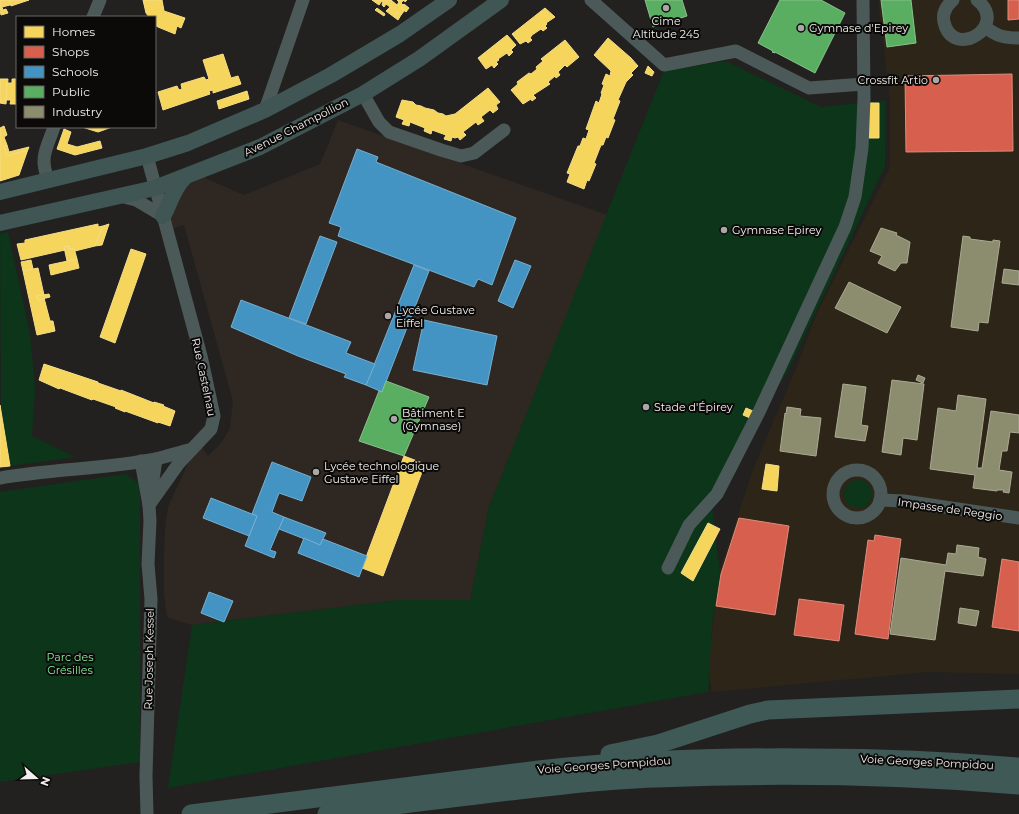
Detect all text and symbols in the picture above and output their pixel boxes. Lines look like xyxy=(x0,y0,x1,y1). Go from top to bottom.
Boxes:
marker: Cime Altitude 245 xyxy=(661,3,671,13)
place label: Cime Altitude 245 xyxy=(633,14,699,41)
legend xyxy=(16,16,156,128)
place label: Gymnase d'Epirey xyxy=(809,21,908,35)
marker: Gymnase d'Epirey xyxy=(796,23,806,33)
text: Homes xyxy=(52,24,95,39)
text: Shops xyxy=(52,44,89,59)
text: Schools xyxy=(52,64,98,79)
place label: Crossfit Artio xyxy=(857,73,928,87)
marker: Crossfit Artio xyxy=(931,75,941,85)
text: Public xyxy=(52,84,90,99)
street label: Avenue Champollion xyxy=(241,95,351,159)
text: Industry xyxy=(52,104,102,119)
place label: Gymnase Epirey xyxy=(732,223,822,237)
marker: Gymnase Epirey xyxy=(719,225,729,235)
place label: Lycée Gustave Eiffel xyxy=(396,303,475,330)
marker: Lycée Gustave Eiffel xyxy=(383,311,393,321)
street label: Rue Castelnau xyxy=(189,337,219,417)
place label: Stade d'Épirey xyxy=(654,400,733,414)
marker: Stade d'Épirey xyxy=(641,402,651,412)
place label: Bâtiment E (Gymnase) xyxy=(402,406,465,433)
marker: Bâtiment E (Gymnase) xyxy=(389,414,399,424)
place label: Lycée technologique Gustave Eiffel xyxy=(324,459,440,486)
marker: Lycée technologique Gustave Eiffel xyxy=(311,467,321,477)
street label: Impasse de Reggio xyxy=(897,495,1003,523)
street label: Rue Joseph Kessel xyxy=(141,608,157,710)
park label: Parc des Grésilles xyxy=(46,650,94,677)
street label: Voie Georges Pompidou xyxy=(860,752,994,772)
street label: Voie Georges Pompidou xyxy=(537,753,671,777)
north arrow xyxy=(16,758,56,798)
text: N xyxy=(37,775,53,788)

